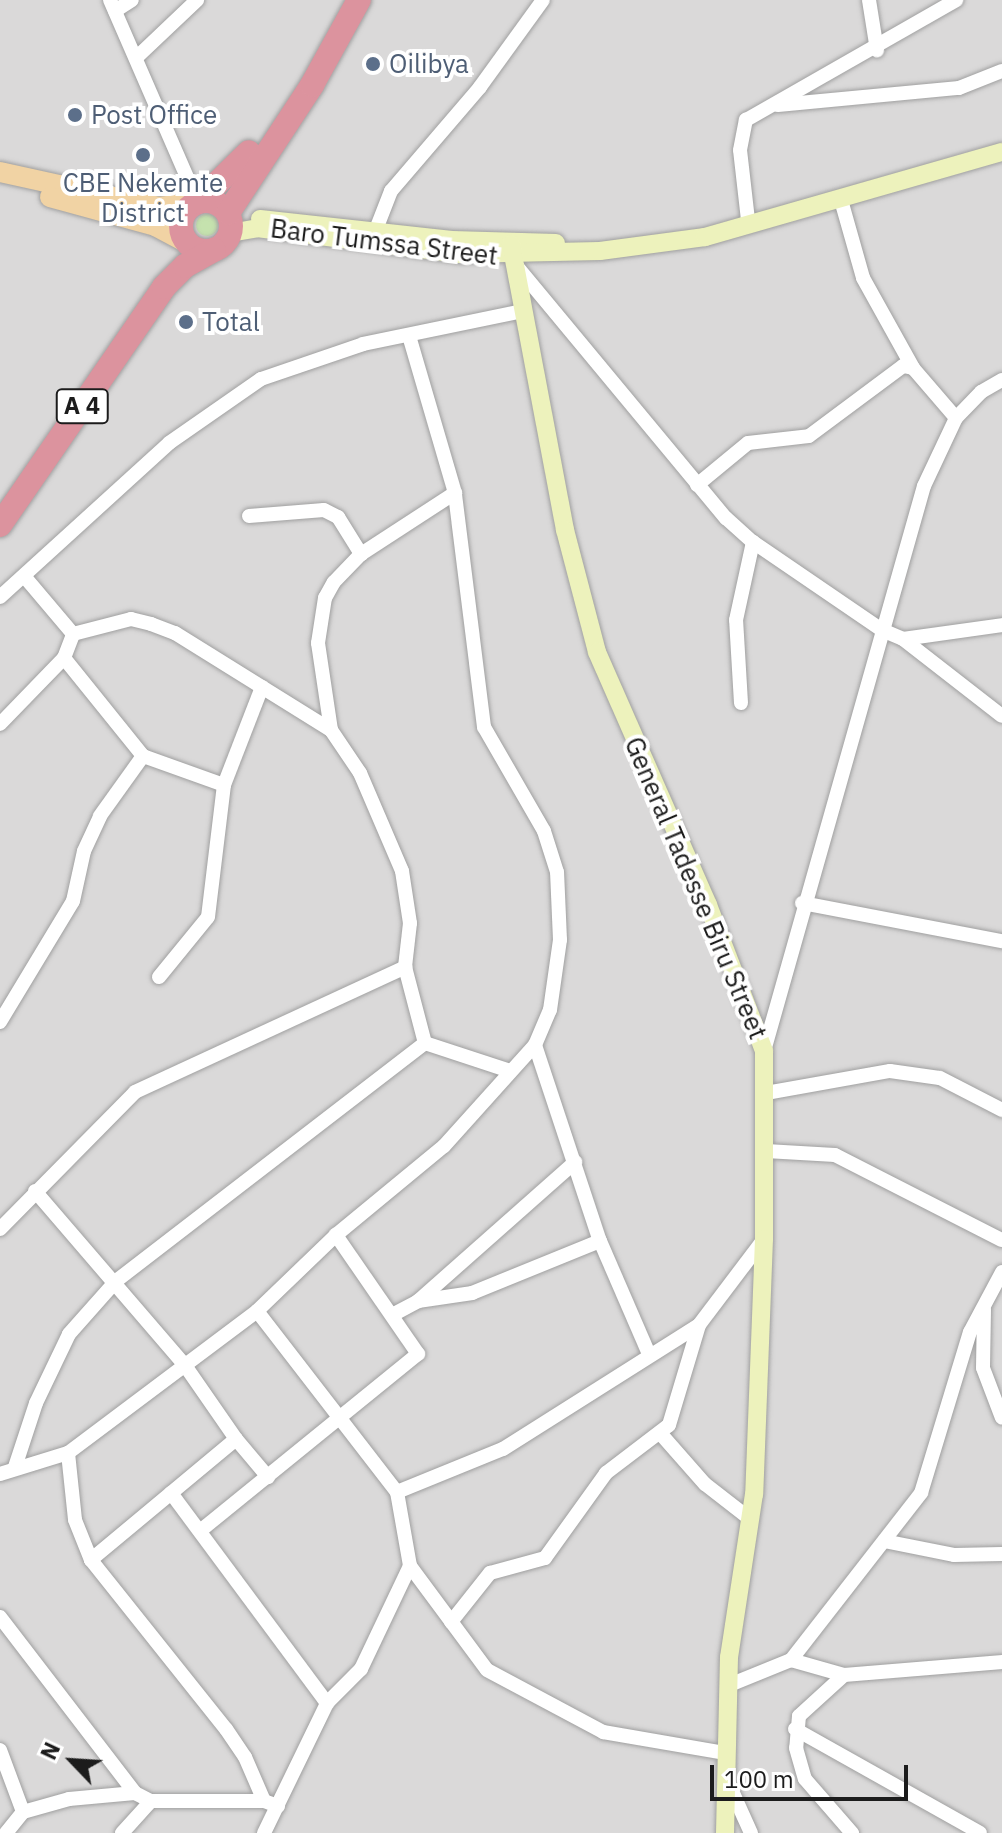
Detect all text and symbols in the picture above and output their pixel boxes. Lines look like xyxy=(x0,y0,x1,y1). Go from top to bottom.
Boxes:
place label: Oilibya xyxy=(389,48,469,80)
marker: Oilibya xyxy=(364,55,382,73)
place label: Post Office xyxy=(91,99,217,131)
marker: Post Office xyxy=(66,106,84,124)
marker: CBE Nekemte District xyxy=(134,146,152,164)
place label: CBE Nekemte District xyxy=(63,167,223,228)
street label: Baro Tumssa Street xyxy=(269,213,499,271)
place label: Total xyxy=(202,306,260,338)
marker: Total xyxy=(177,313,195,331)
road number: A 4 xyxy=(54,386,110,426)
street label: General Tadesse Biru Street xyxy=(618,732,774,1044)
north arrow xyxy=(32,1721,112,1801)
text: N xyxy=(33,1737,66,1764)
scale bar xyxy=(714,1749,912,1799)
text: 100 m xyxy=(724,1763,794,1795)

